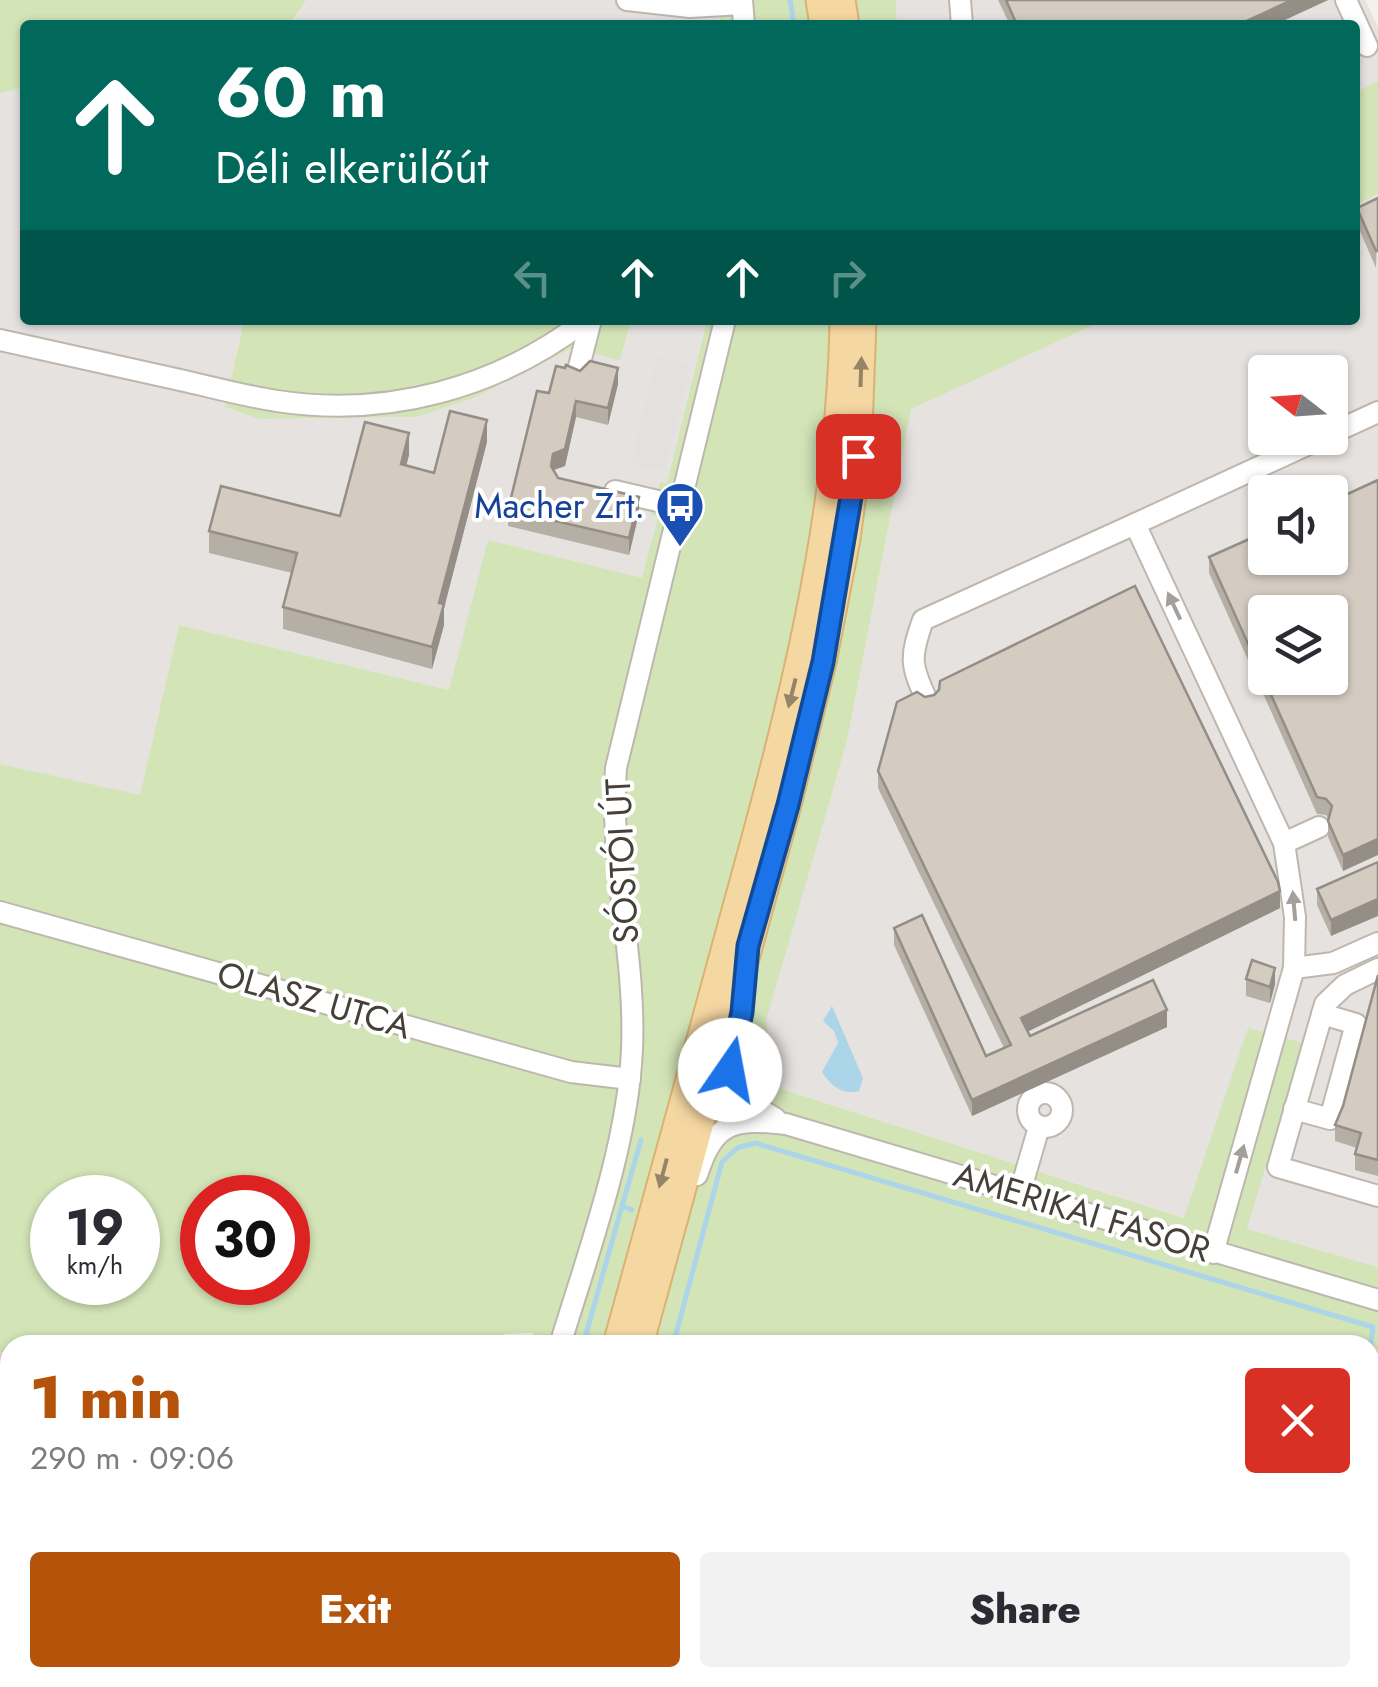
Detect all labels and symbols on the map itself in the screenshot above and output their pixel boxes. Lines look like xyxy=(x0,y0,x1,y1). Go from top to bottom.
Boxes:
one-way arrow xyxy=(854,355,870,387)
north arrow xyxy=(1248,355,1348,455)
pin xyxy=(816,414,901,499)
bus stop icon: Macher Zrt. xyxy=(654,480,706,548)
place label: Macher Zrt. xyxy=(474,481,645,531)
one-way arrow xyxy=(1165,592,1182,621)
one-way arrow xyxy=(784,678,799,709)
street label: SÓSTÓI ÚT xyxy=(593,777,651,945)
one-way arrow xyxy=(1285,890,1301,922)
street label: OLASZ UTCA xyxy=(211,949,417,1051)
position arrow xyxy=(678,1018,782,1122)
one-way arrow xyxy=(1233,1143,1249,1174)
street label: AMERIKAI FASOR xyxy=(948,1149,1217,1275)
one-way arrow xyxy=(655,1157,671,1188)
speed limit sign: 30 xyxy=(180,1175,310,1305)

